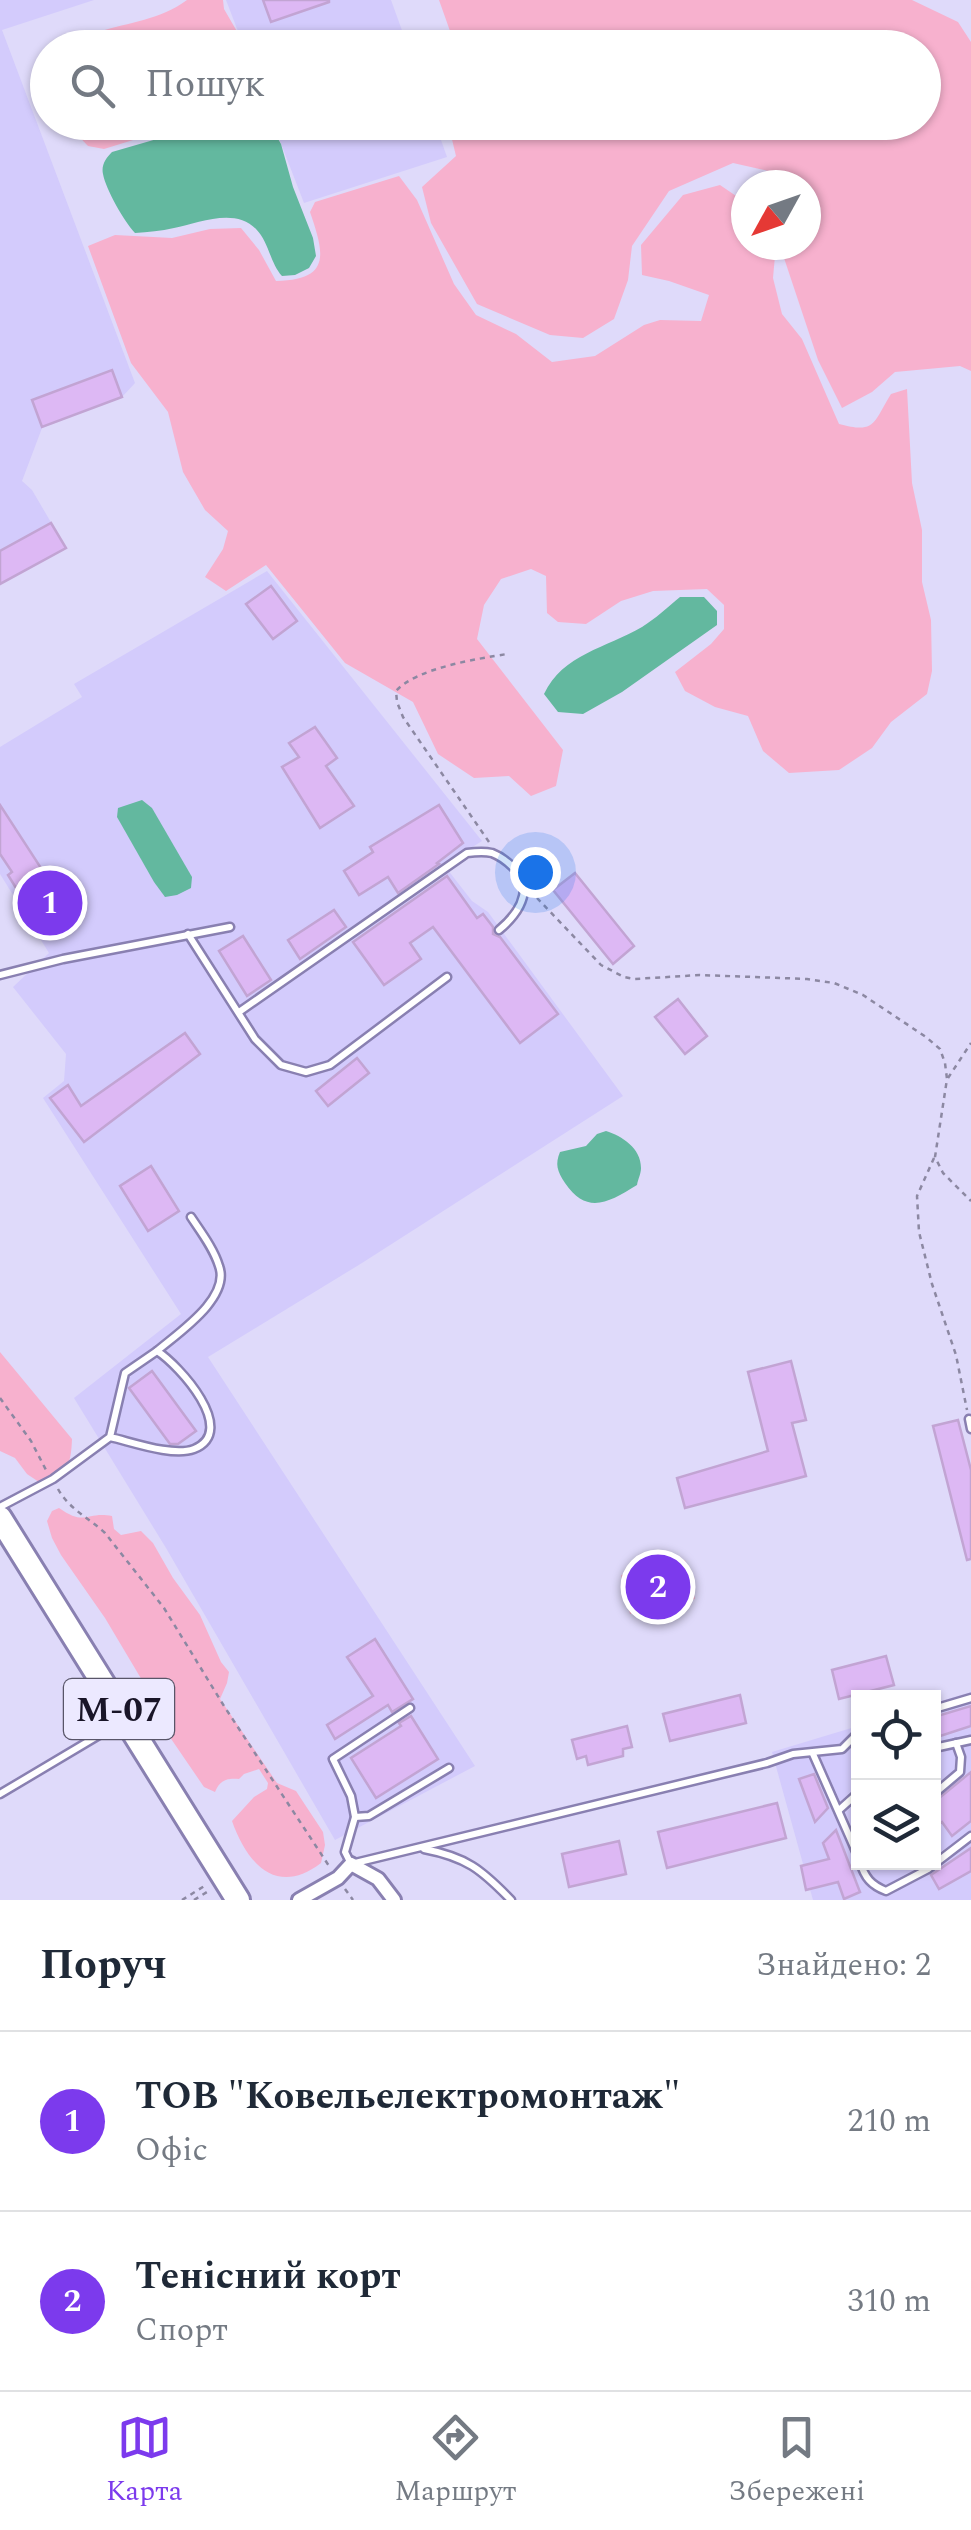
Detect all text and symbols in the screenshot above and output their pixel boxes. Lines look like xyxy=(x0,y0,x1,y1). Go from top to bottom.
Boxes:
search box xyxy=(30,30,941,140)
text: Пошук xyxy=(145,56,265,114)
icon: search xyxy=(65,58,120,113)
north arrow xyxy=(731,170,821,260)
your location xyxy=(510,847,561,898)
pin: 1 xyxy=(18,866,82,940)
pin: 2 xyxy=(626,1550,690,1624)
road number: М-07 xyxy=(64,1679,174,1739)
map controls xyxy=(851,1690,941,1870)
button: locate xyxy=(851,1690,941,1780)
button: layers xyxy=(851,1780,941,1870)
text: Поруч xyxy=(40,1934,167,1997)
text: Знайдено: 2 xyxy=(756,1941,931,1990)
text: ТОВ "Ковельелектромонтаж" xyxy=(135,2068,680,2126)
text: 1 xyxy=(64,2097,81,2146)
text: 210 m xyxy=(847,2097,931,2146)
text: Офіс xyxy=(135,2126,208,2175)
text: Тенісний корт xyxy=(135,2248,401,2306)
text: 2 xyxy=(64,2277,81,2326)
text: 310 m xyxy=(847,2277,931,2326)
text: Спорт xyxy=(135,2306,228,2355)
tab: Карта xyxy=(106,2410,183,2513)
tab: Маршрут xyxy=(394,2410,516,2513)
tab: Збережені xyxy=(728,2410,865,2513)

